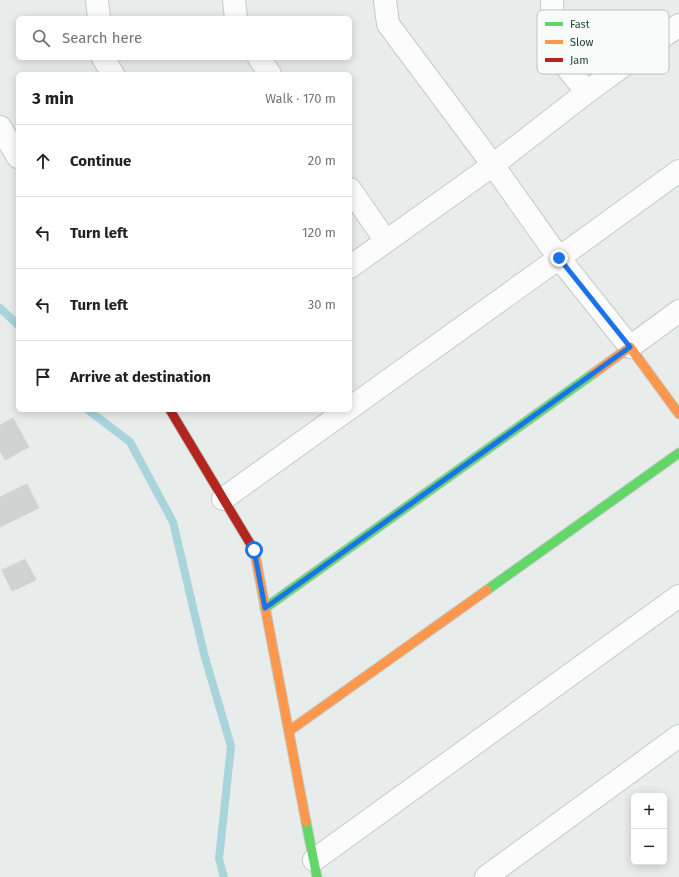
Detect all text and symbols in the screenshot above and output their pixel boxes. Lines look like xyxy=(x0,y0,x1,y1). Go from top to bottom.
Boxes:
legend xyxy=(537,10,669,74)
search box xyxy=(16,16,352,60)
text: Fast xyxy=(570,18,590,31)
icon: search xyxy=(30,27,52,49)
text: Search here xyxy=(62,29,142,47)
text: Slow xyxy=(570,36,594,49)
text: Jam xyxy=(570,54,589,67)
text: 3 min xyxy=(32,88,74,109)
text: Walk · 170 m xyxy=(265,91,336,106)
icon: ahead xyxy=(32,150,54,172)
text: Continue xyxy=(70,152,131,170)
text: 20 m xyxy=(308,153,336,168)
icon: left xyxy=(32,222,54,244)
text: Turn left xyxy=(70,224,128,242)
text: 120 m xyxy=(302,225,336,240)
route end xyxy=(550,249,568,267)
icon: left xyxy=(32,294,54,316)
text: Turn left xyxy=(70,296,128,314)
text: 30 m xyxy=(308,297,336,312)
icon: arrive xyxy=(32,366,54,388)
text: Arrive at destination xyxy=(70,368,211,386)
route start xyxy=(245,541,263,559)
map controls xyxy=(631,793,667,865)
button: + xyxy=(631,793,667,829)
button: − xyxy=(631,829,667,865)

